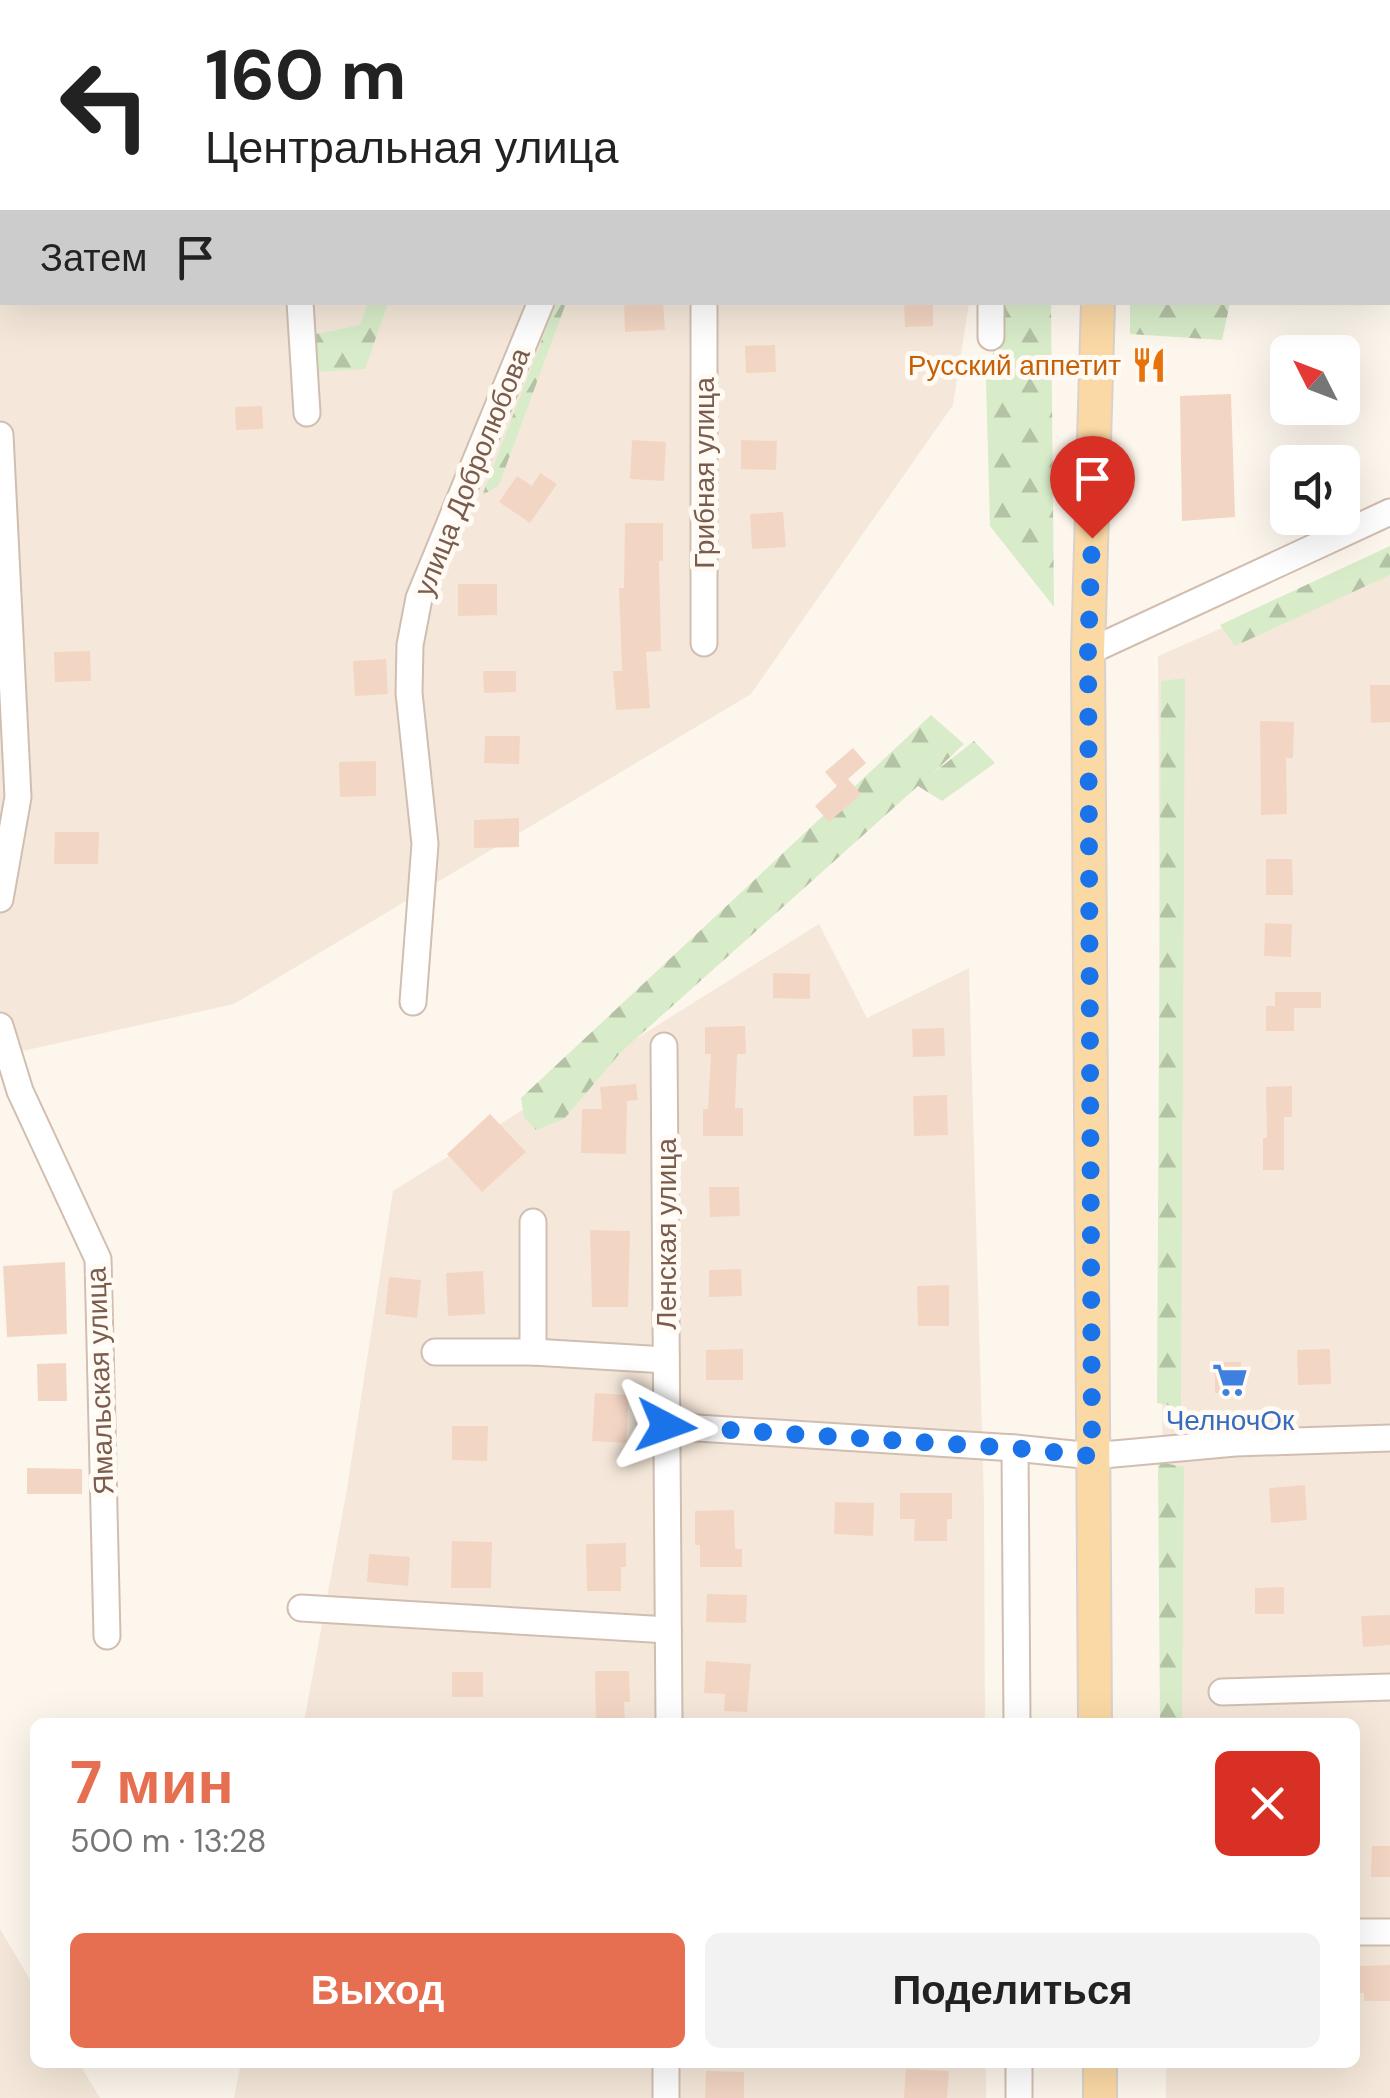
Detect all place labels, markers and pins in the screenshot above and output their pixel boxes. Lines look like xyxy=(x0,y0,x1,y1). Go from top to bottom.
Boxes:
restaurant icon: Русский аппетит xyxy=(1130,346,1168,384)
place label: Русский аппетит xyxy=(908,347,1121,384)
pin xyxy=(1050,436,1135,539)
supermarket icon: ЧелночОк xyxy=(1211,1361,1249,1399)
place label: ЧелночОк xyxy=(1166,1402,1295,1439)

